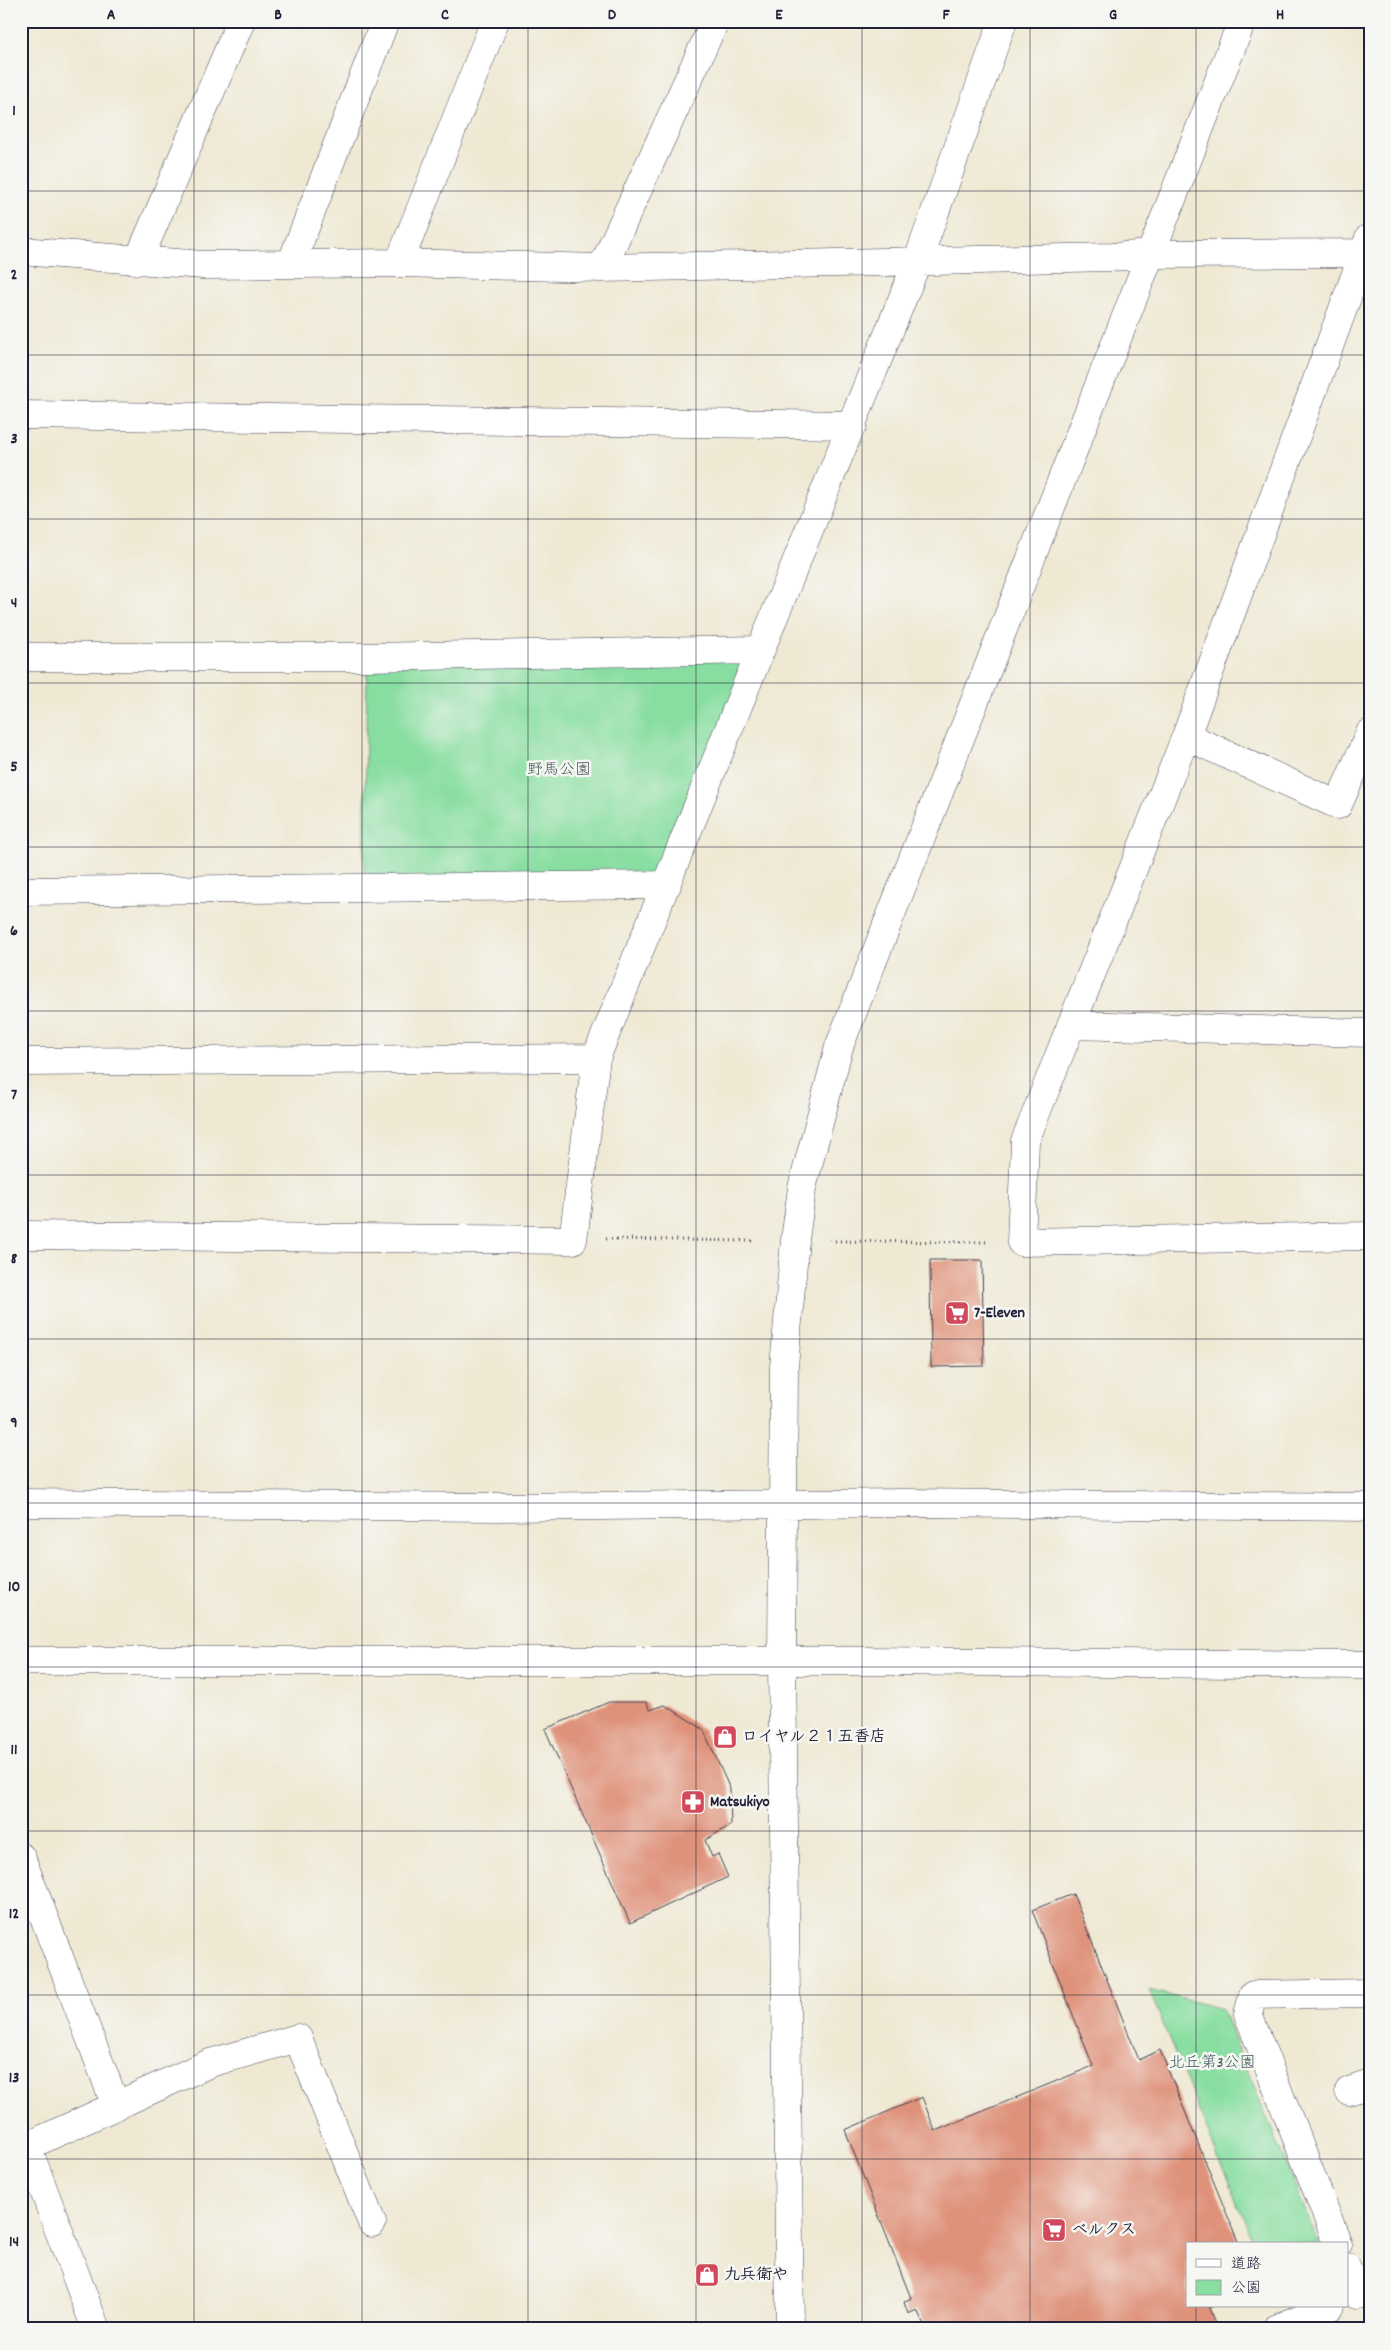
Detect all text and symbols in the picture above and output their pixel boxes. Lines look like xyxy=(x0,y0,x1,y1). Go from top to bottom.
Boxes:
text: A xyxy=(107,4,116,27)
text: B xyxy=(274,4,282,27)
text: C xyxy=(441,4,449,27)
text: D xyxy=(608,4,617,27)
text: E xyxy=(775,4,783,27)
text: F xyxy=(942,4,950,27)
text: G xyxy=(1109,4,1117,27)
text: H xyxy=(1276,4,1284,27)
text: 1 xyxy=(12,100,16,123)
text: 2 xyxy=(11,264,18,287)
text: 3 xyxy=(10,428,18,451)
text: 4 xyxy=(11,592,17,615)
text: 5 xyxy=(10,756,18,779)
park label: 野馬公園 xyxy=(527,759,591,782)
text: 6 xyxy=(10,920,18,943)
text: 7 xyxy=(11,1084,17,1107)
text: 8 xyxy=(11,1248,18,1271)
supermarket icon: 7-Eleven xyxy=(944,1300,970,1326)
place label: 7-Eleven xyxy=(974,1302,1025,1325)
text: 9 xyxy=(10,1412,18,1435)
text: 10 xyxy=(8,1576,20,1599)
shop icon: ロイヤル２１五香店 xyxy=(712,1724,738,1750)
place label: ロイヤル２１五香店 xyxy=(742,1726,886,1749)
text: 11 xyxy=(10,1739,18,1762)
pharmacy icon: Matsukiyo xyxy=(680,1789,706,1815)
place label: Matsukiyo xyxy=(710,1791,770,1814)
text: 12 xyxy=(9,1903,19,1926)
park label: 北丘第3公園 xyxy=(1168,2052,1256,2075)
text: 13 xyxy=(9,2067,19,2090)
supermarket icon: ベルクス xyxy=(1041,2217,1067,2243)
place label: ベルクス xyxy=(1072,2219,1136,2242)
text: 14 xyxy=(9,2231,19,2254)
legend xyxy=(1186,2242,1348,2308)
text: 道路 xyxy=(1231,2254,1261,2276)
shop icon: 九兵衛や xyxy=(694,2262,720,2288)
place label: 九兵衛や xyxy=(724,2264,788,2287)
text: 公園 xyxy=(1231,2278,1261,2300)

